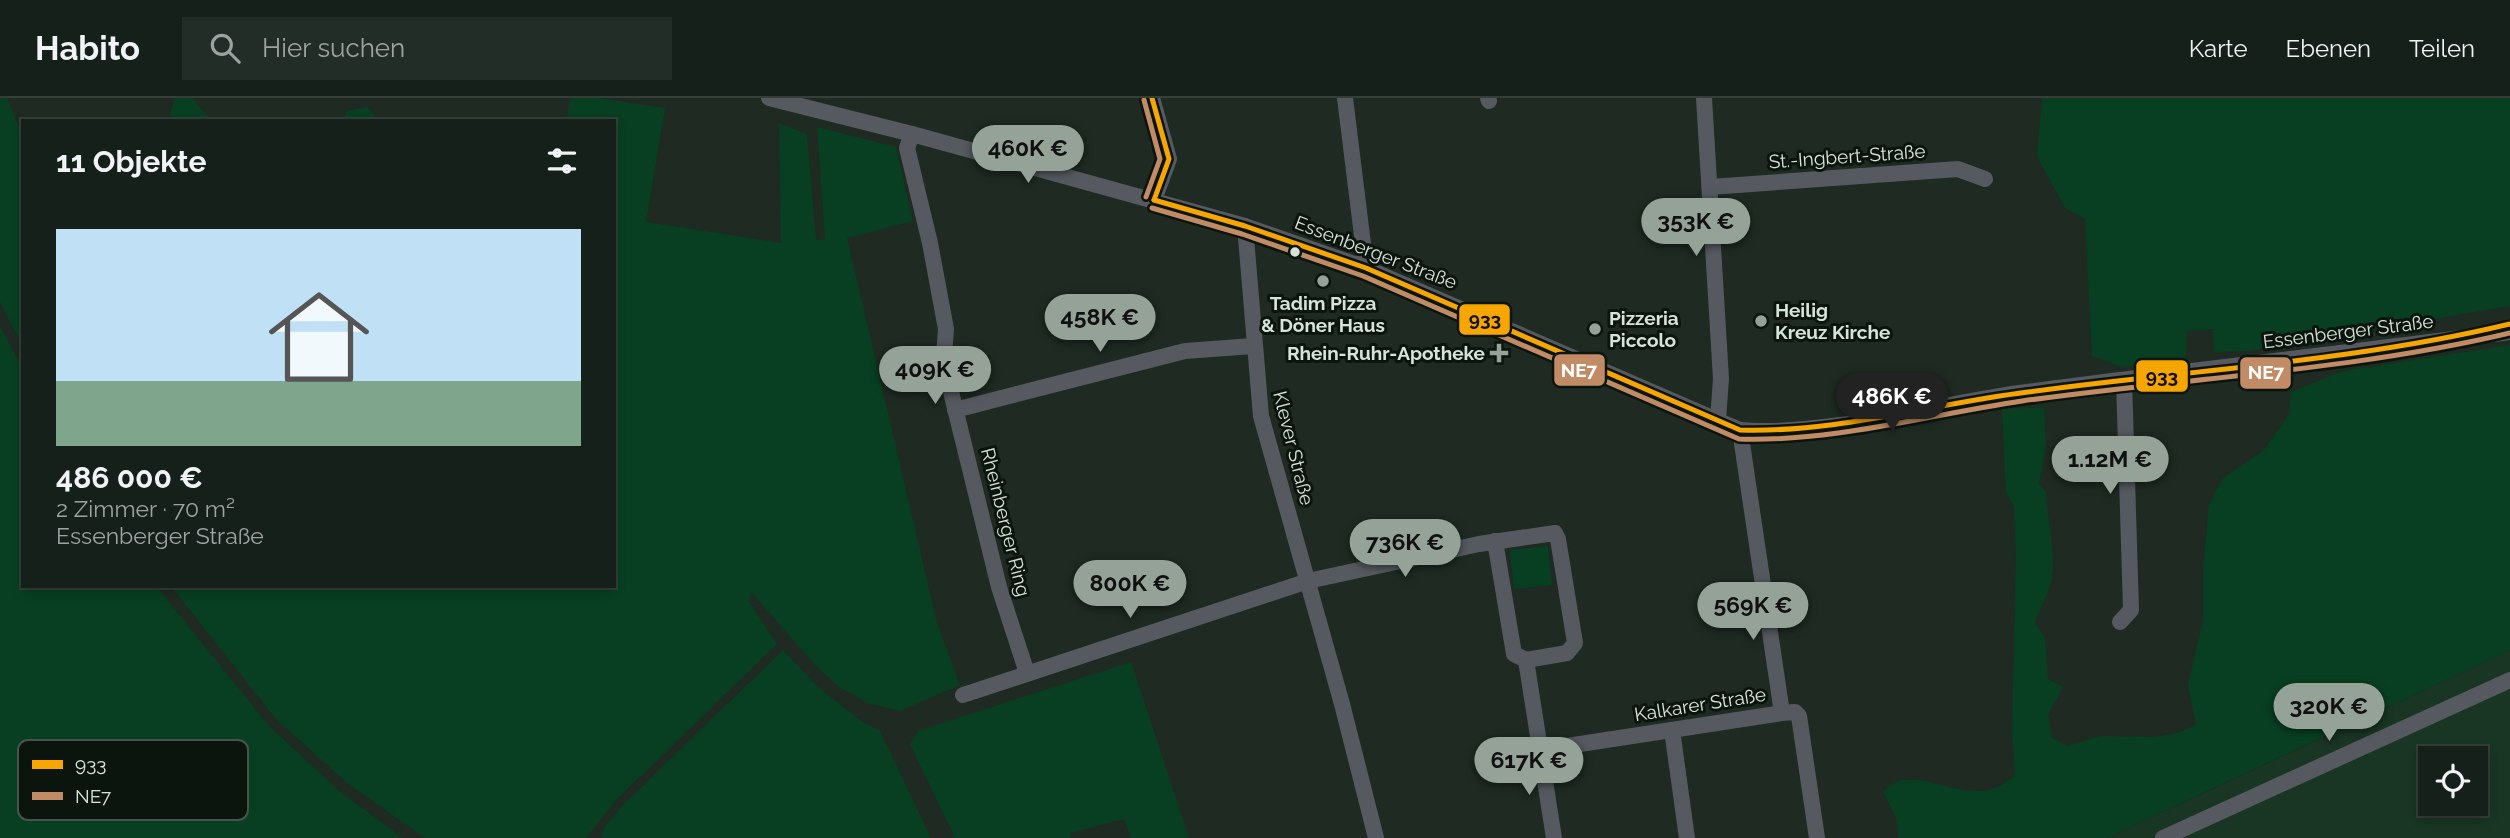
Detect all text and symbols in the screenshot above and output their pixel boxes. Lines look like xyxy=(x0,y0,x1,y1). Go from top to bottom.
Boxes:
search box xyxy=(182,17,672,80)
text: Habito xyxy=(35,29,140,68)
icon: search xyxy=(206,29,244,67)
text: Hier suchen xyxy=(262,33,405,63)
text: Karte xyxy=(2189,34,2248,63)
text: Ebenen xyxy=(2286,34,2371,63)
text: Teilen xyxy=(2409,34,2475,63)
pin: 460K € xyxy=(971,126,1085,185)
text: 460K € xyxy=(988,134,1068,161)
street label: St.-Ingbert-Straße xyxy=(1768,140,1926,172)
icon: filters xyxy=(543,142,581,180)
text: 11 Objekte xyxy=(56,144,206,179)
pin: 353K € xyxy=(1639,198,1753,258)
text: 353K € xyxy=(1657,207,1735,234)
street label: Essenberger Straße xyxy=(1292,211,1460,293)
unlabelled marker xyxy=(1288,245,1302,259)
marker: Tadim Pizza & Döner Haus xyxy=(1315,273,1331,289)
icon: home xyxy=(256,274,382,400)
place label: Tadim Pizza & Döner Haus xyxy=(1261,292,1385,336)
pin: 458K € xyxy=(1043,294,1157,354)
place label: Heilig Kreuz Kirche xyxy=(1775,299,1890,343)
text: 458K € xyxy=(1061,303,1139,330)
line badge: 933 xyxy=(1458,303,1511,336)
place label: Pizzeria Piccolo xyxy=(1609,307,1679,351)
text: 933 xyxy=(1469,308,1501,330)
street label: Essenberger Straße xyxy=(2261,310,2435,352)
marker: Heilig Kreuz Kirche xyxy=(1753,313,1769,329)
marker: Pizzeria Piccolo xyxy=(1587,321,1603,337)
place label: Rhein-Ruhr-Apotheke xyxy=(1287,342,1485,364)
marker: Rhein-Ruhr-Apotheke xyxy=(1491,345,1507,361)
pin: 409K € xyxy=(878,346,992,406)
line badge: NE7 xyxy=(1553,353,1606,387)
text: 409K € xyxy=(895,355,975,382)
line badge: NE7 xyxy=(2239,356,2292,390)
text: NE7 xyxy=(1561,359,1598,381)
line badge: 933 xyxy=(2135,359,2189,393)
text: NE7 xyxy=(2248,361,2285,383)
text: 933 xyxy=(2146,365,2178,387)
pin: 486K € xyxy=(1835,374,1949,433)
text: 486K € xyxy=(1852,382,1932,409)
street label: Klever Straße xyxy=(1269,389,1319,507)
pin: 1.12M € xyxy=(2045,436,2175,496)
street label: Rheinberger Ring xyxy=(977,445,1035,599)
text: 1.12M € xyxy=(2068,445,2152,472)
text: 486 000 € xyxy=(56,460,203,495)
text: 2 Zimmer · 70 m² xyxy=(56,495,235,522)
pin: 736K € xyxy=(1348,519,1462,579)
text: Essenberger Straße xyxy=(56,522,264,549)
text: 736K € xyxy=(1366,528,1444,555)
pin: 800K € xyxy=(1073,560,1187,620)
text: 800K € xyxy=(1089,569,1171,596)
pin: 569K € xyxy=(1696,582,1810,642)
text: 569K € xyxy=(1713,591,1793,618)
street label: Kalkarer Straße xyxy=(1633,683,1767,725)
pin: 320K € xyxy=(2272,684,2386,743)
text: 320K € xyxy=(2290,692,2368,719)
pin: 617K € xyxy=(1472,738,1586,797)
legend xyxy=(18,740,248,820)
text: 617K € xyxy=(1490,746,1568,773)
map controls xyxy=(2418,746,2488,816)
button: locate xyxy=(2418,746,2488,816)
text: 933 xyxy=(75,753,106,775)
text: NE7 xyxy=(75,785,111,807)

